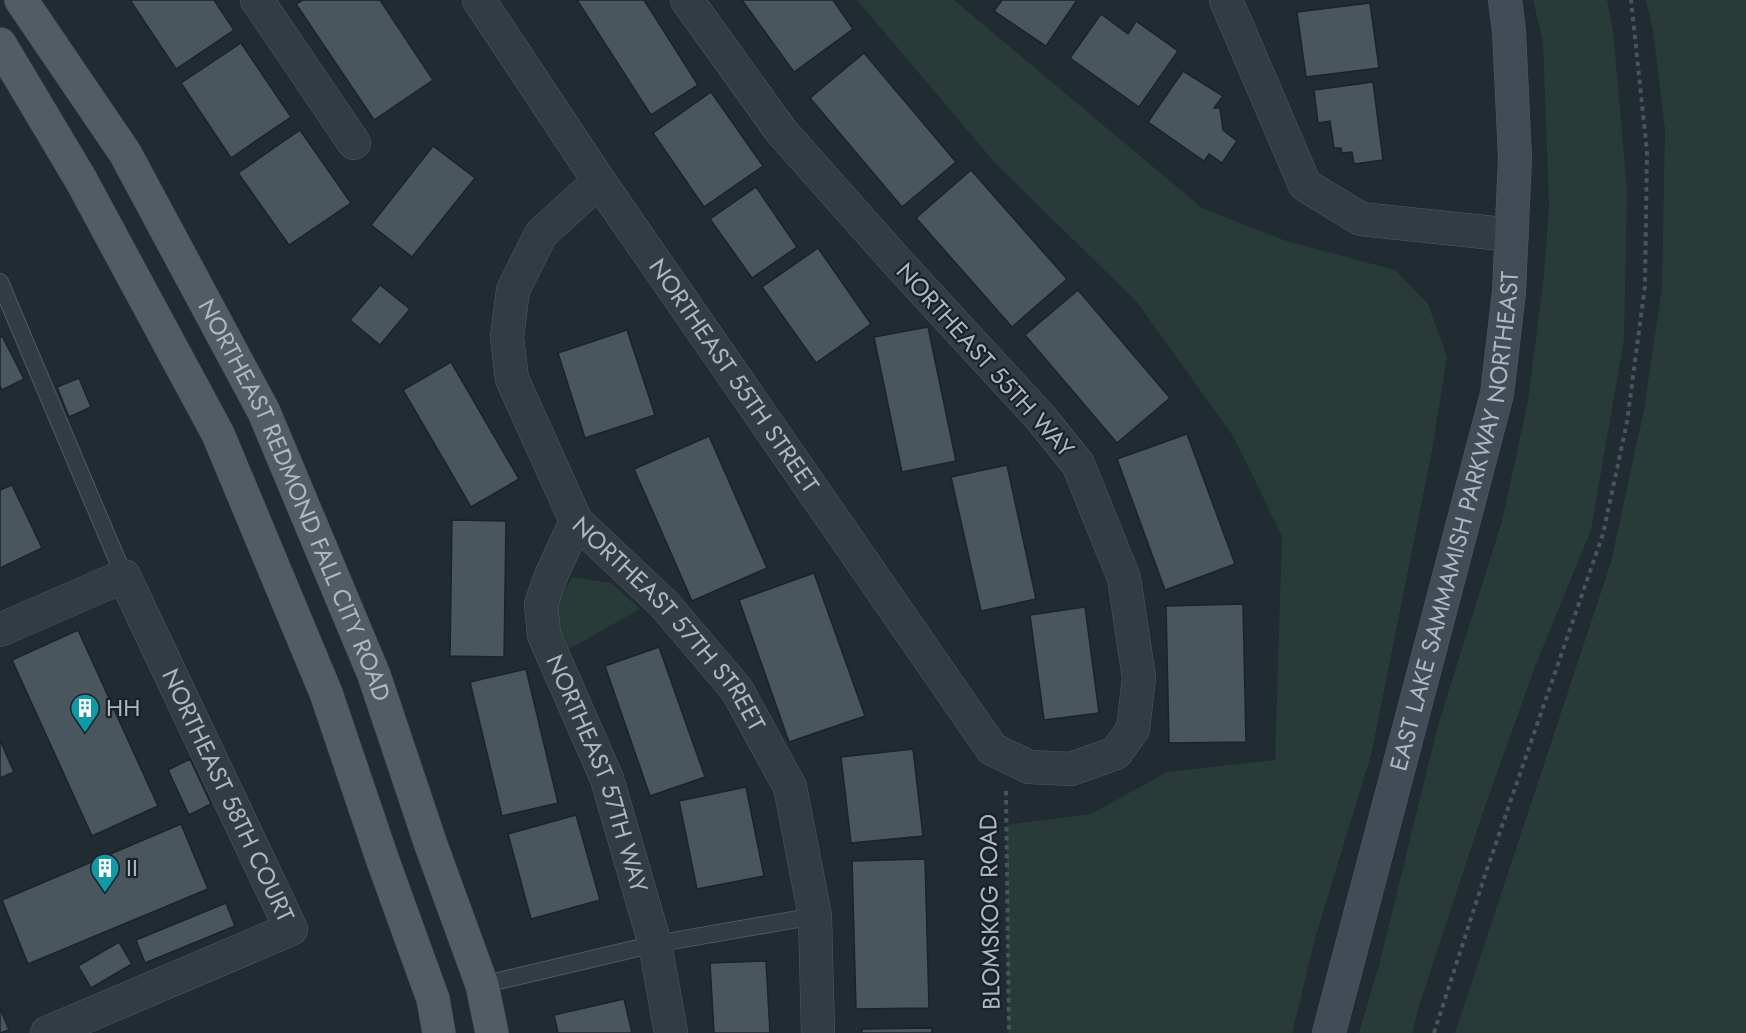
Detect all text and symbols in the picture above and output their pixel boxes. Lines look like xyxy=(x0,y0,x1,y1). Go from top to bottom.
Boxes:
street label: NORTHEAST 55TH STREET xyxy=(641,251,828,500)
street label: NORTHEAST 55TH WAY xyxy=(888,255,1083,465)
street label: EAST LAKE SAMMAMISH PARKWAY NORTHEAST xyxy=(1381,270,1527,775)
street label: NORTHEAST REDMOND FALL CITY ROAD xyxy=(190,293,400,706)
street label: NORTHEAST 57TH STREET xyxy=(565,508,774,737)
street label: NORTHEAST 57TH WAY xyxy=(538,649,657,897)
street label: NORTHEAST 58TH COURT xyxy=(153,663,303,928)
place label: HH xyxy=(106,690,140,725)
building icon: HH xyxy=(69,692,101,734)
street label: BLOMSKOG ROAD xyxy=(970,814,1009,1010)
place label: II xyxy=(126,850,138,885)
building icon: II xyxy=(89,852,121,894)

